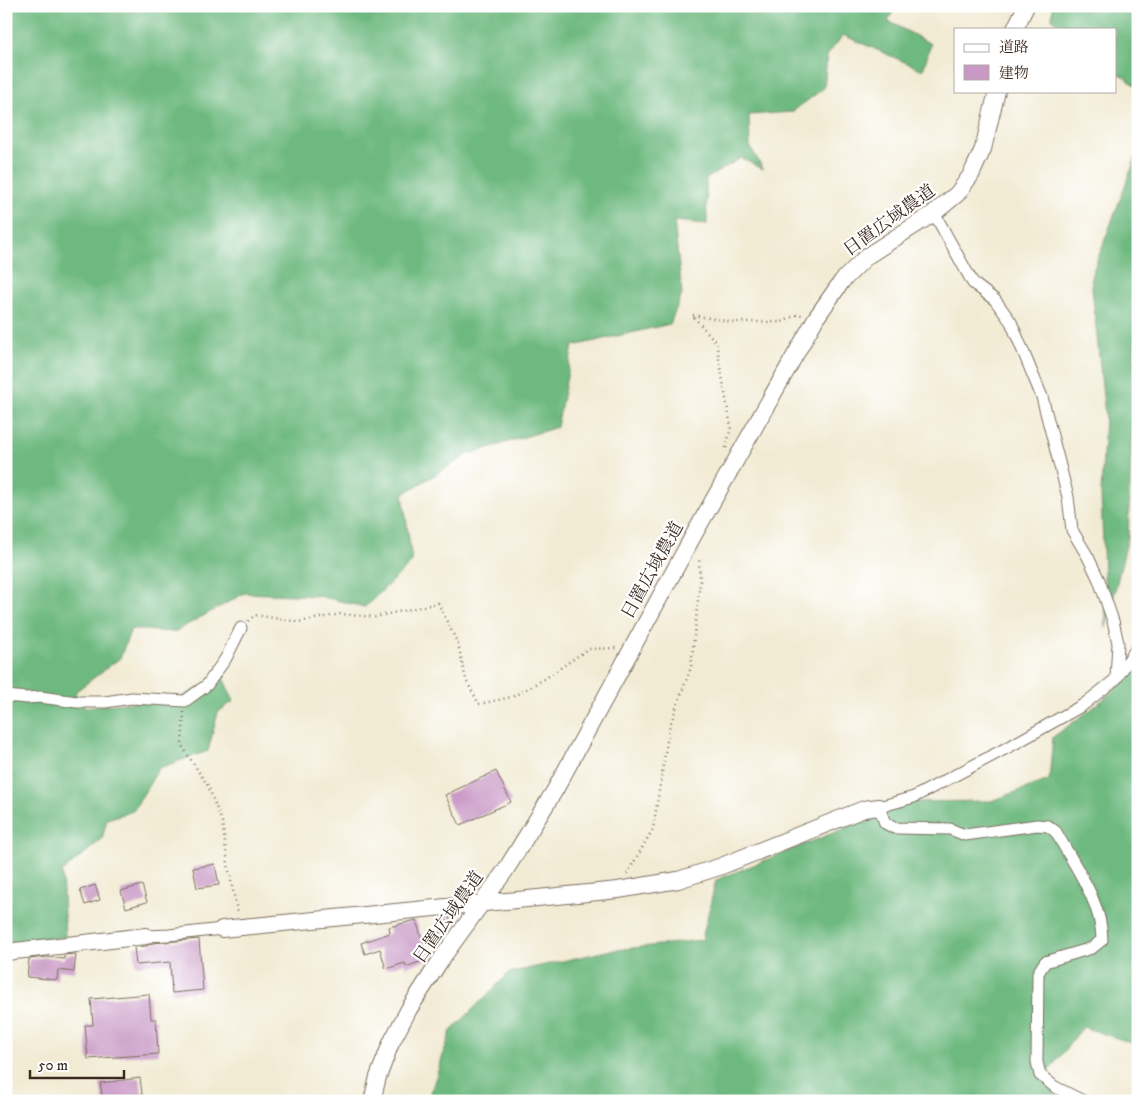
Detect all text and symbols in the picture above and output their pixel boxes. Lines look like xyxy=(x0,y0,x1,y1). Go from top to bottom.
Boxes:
legend xyxy=(954,28,1116,92)
text: 道路 xyxy=(999,38,1029,57)
text: 建物 xyxy=(999,64,1029,83)
street label: 日置広域農道 xyxy=(839,180,940,261)
street label: 日置広域農道 xyxy=(617,518,689,623)
street label: 日置広域農道 xyxy=(409,867,489,968)
scale bar xyxy=(30,1047,124,1079)
text: 50 m xyxy=(38,1056,68,1075)

